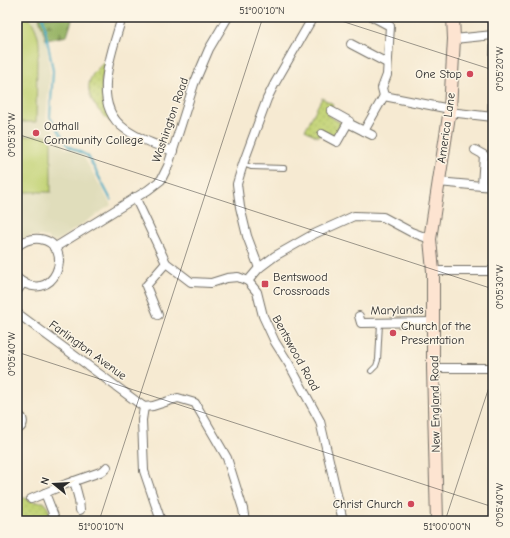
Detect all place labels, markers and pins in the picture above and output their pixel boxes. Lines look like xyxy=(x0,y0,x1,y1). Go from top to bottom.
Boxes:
place label: One Stop xyxy=(415,67,462,81)
marker: One Stop xyxy=(465,69,475,79)
place label: Oathall Community College xyxy=(44,119,143,147)
marker: Oathall Community College xyxy=(31,128,41,138)
place label: Bentswood Crossroads xyxy=(273,270,330,298)
marker: Bentswood Crossroads xyxy=(260,279,270,289)
place label: Church of the Presentation xyxy=(401,319,471,347)
marker: Church of the Presentation xyxy=(388,328,398,338)
place label: Christ Church xyxy=(333,497,403,511)
marker: Christ Church xyxy=(406,499,416,509)

